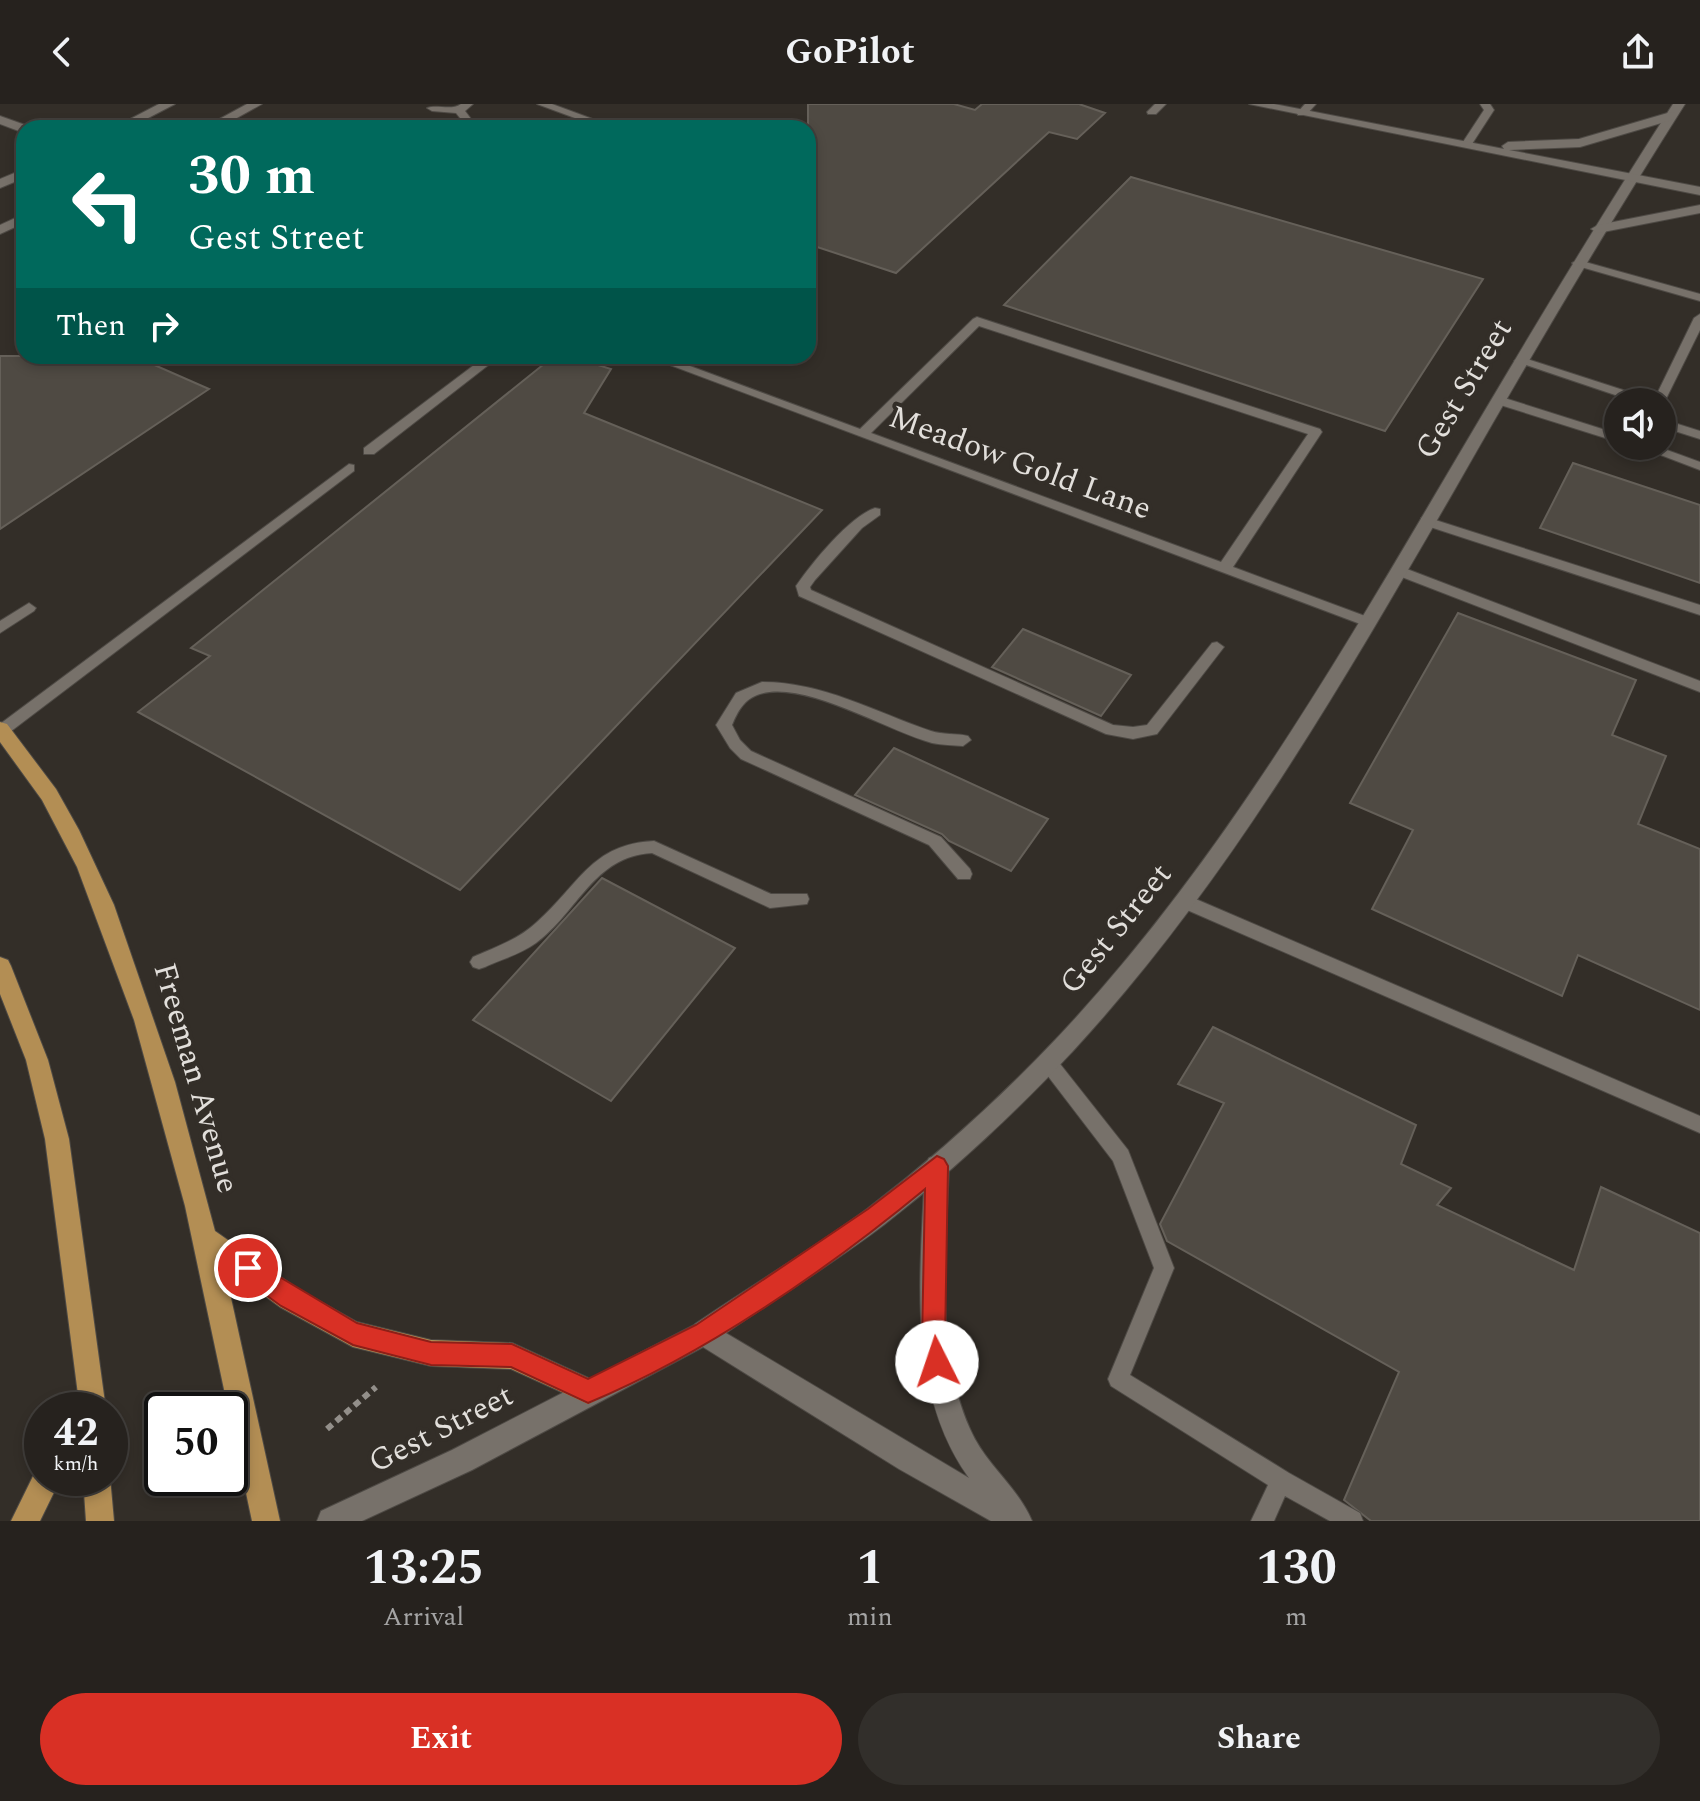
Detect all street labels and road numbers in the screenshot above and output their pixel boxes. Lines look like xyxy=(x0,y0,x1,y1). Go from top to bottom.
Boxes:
street label: Gest Street xyxy=(1403,309,1525,469)
street label: Meadow Gold Lane xyxy=(882,393,1158,533)
street label: Gest Street xyxy=(1048,853,1184,1005)
street label: Freeman Avenue xyxy=(140,957,252,1199)
street label: Gest Street xyxy=(360,1372,522,1486)

